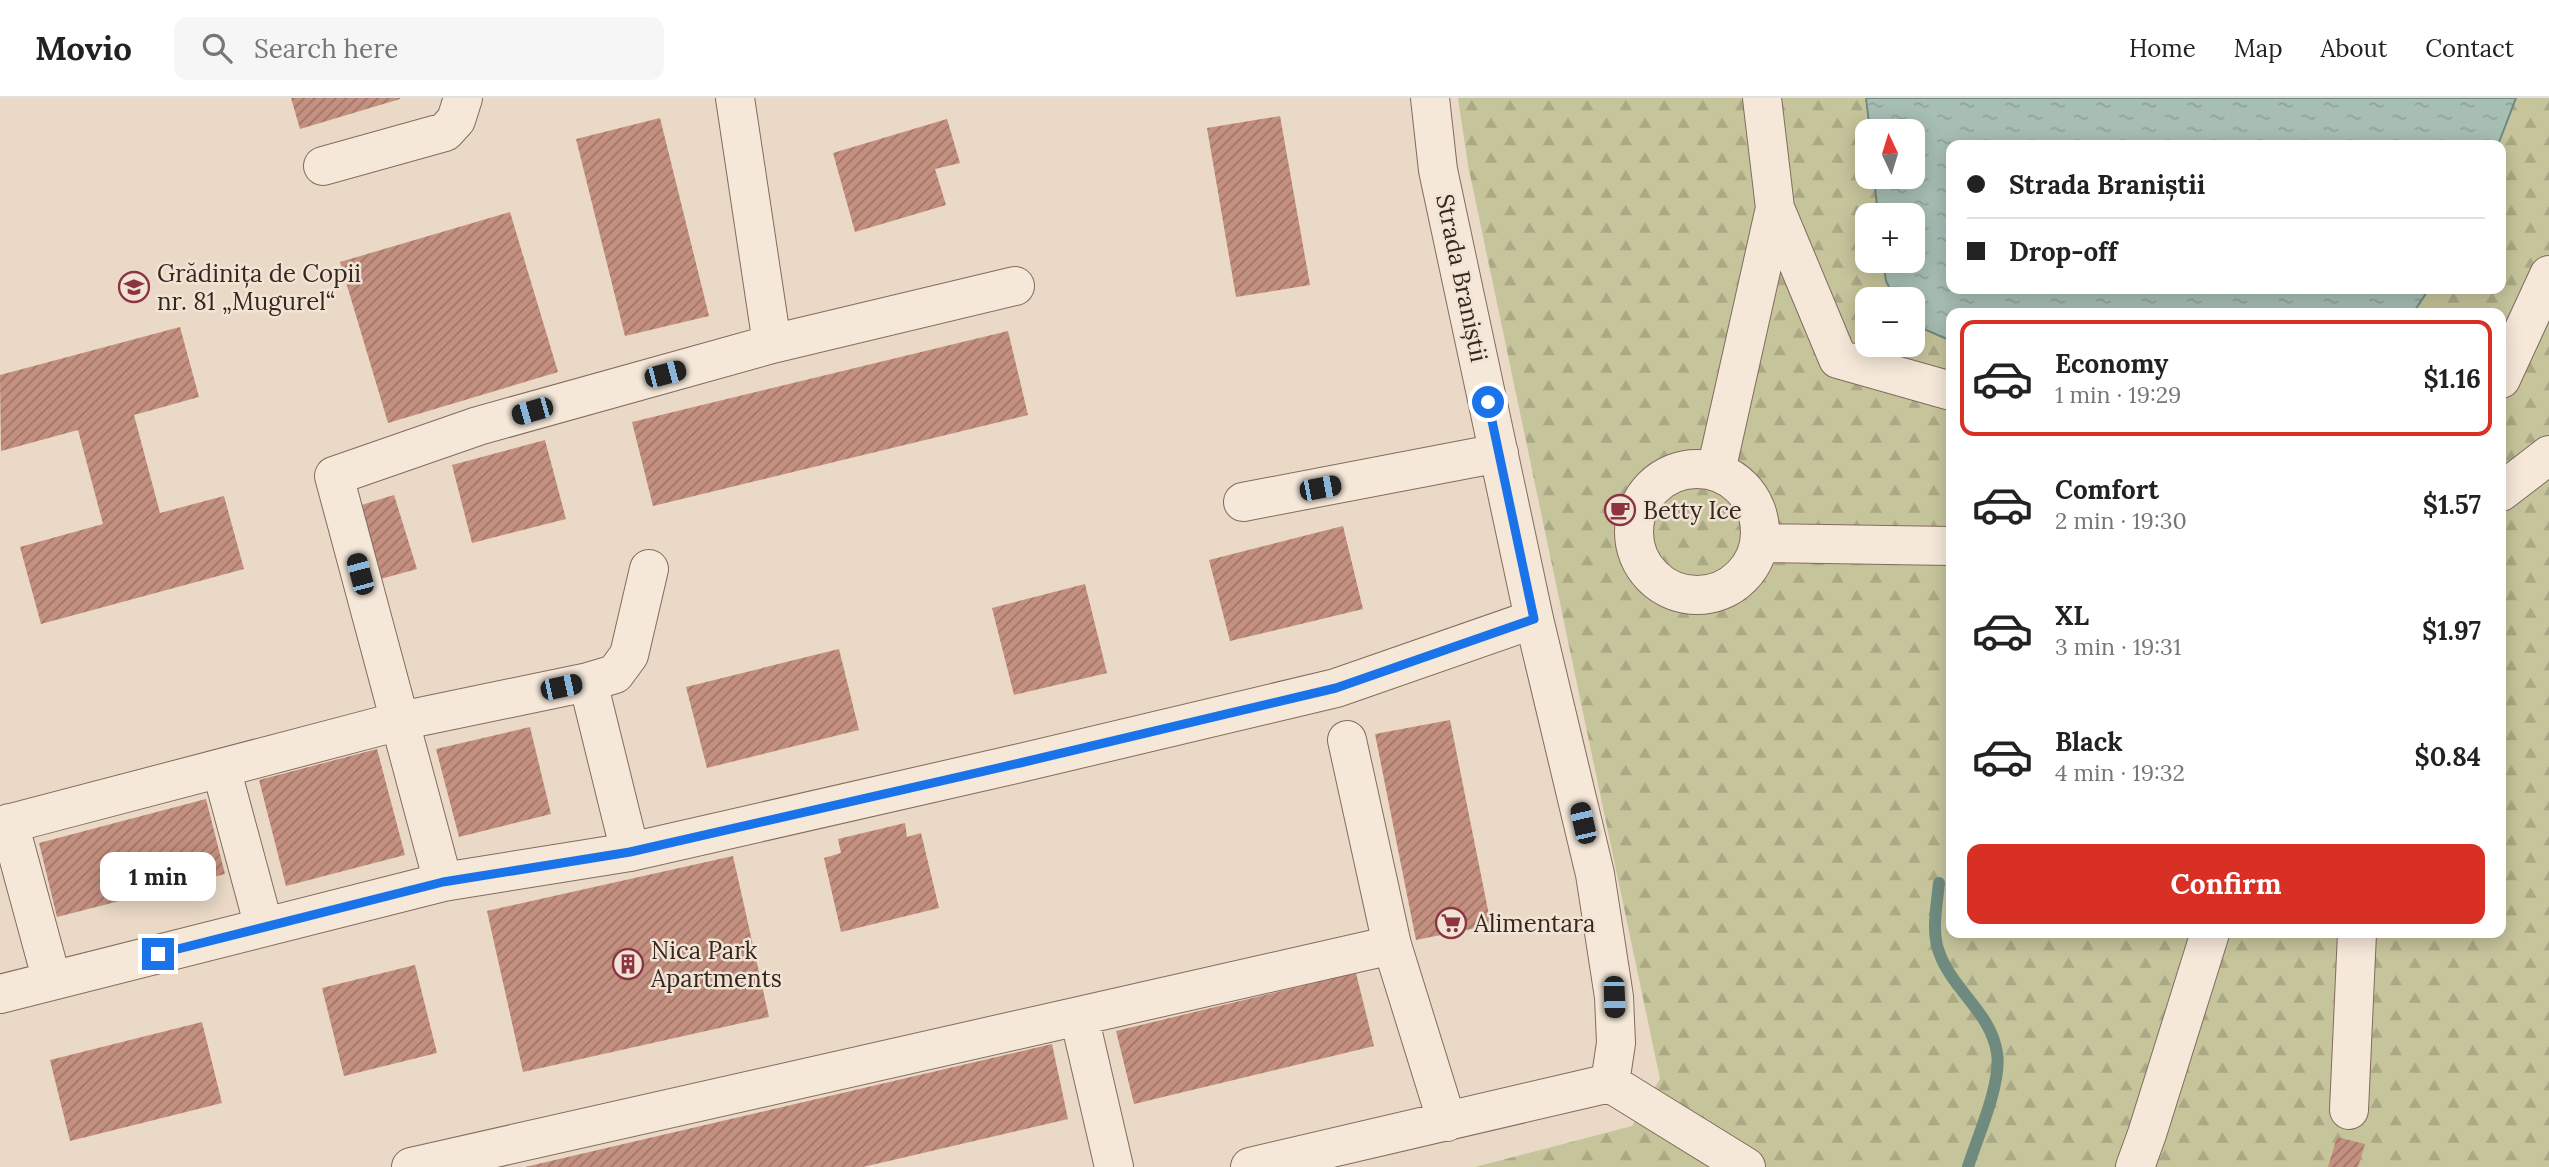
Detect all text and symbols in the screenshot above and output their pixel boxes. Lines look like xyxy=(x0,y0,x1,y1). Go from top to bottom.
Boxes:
search box xyxy=(174,17,664,80)
text: Movio xyxy=(35,27,132,69)
icon: search xyxy=(198,29,236,67)
text: Search here xyxy=(254,32,398,65)
text: Home xyxy=(2129,33,2196,64)
text: Map xyxy=(2234,33,2283,64)
text: About xyxy=(2321,33,2387,64)
text: Contact xyxy=(2425,33,2514,64)
north arrow xyxy=(1855,119,1925,189)
map controls xyxy=(1855,119,1925,357)
text: Strada Braniștii xyxy=(2009,168,2205,201)
street label: Strada Braniștii xyxy=(1429,191,1495,365)
button: + xyxy=(1855,203,1925,273)
text: Drop-off xyxy=(2009,235,2117,268)
place label: Grădinița de Copii nr. 81 „Mugurel“ xyxy=(157,258,361,317)
school or university icon: Grădinița de Copii nr. 81 „Mugurel“ xyxy=(117,270,151,304)
button: − xyxy=(1855,287,1925,357)
icon: car xyxy=(1971,347,2034,410)
text: Economy xyxy=(2055,347,2168,380)
car xyxy=(642,358,689,390)
text: $1.16 xyxy=(2424,362,2481,395)
text: 1 min · 19:29 xyxy=(2055,380,2181,409)
route start xyxy=(1472,386,1504,418)
car xyxy=(509,395,556,427)
icon: car xyxy=(1971,473,2034,536)
text: Comfort xyxy=(2055,473,2159,506)
car xyxy=(1298,474,1343,502)
text: $1.57 xyxy=(2423,488,2481,521)
cafe icon: Betty Ice xyxy=(1603,493,1637,527)
place label: Betty Ice xyxy=(1643,495,1742,526)
text: 2 min · 19:30 xyxy=(2055,506,2187,535)
car xyxy=(345,551,376,597)
icon: car xyxy=(1971,599,2034,662)
text: XL xyxy=(2055,599,2089,632)
text: $1.97 xyxy=(2422,614,2481,647)
text: 3 min · 19:31 xyxy=(2055,632,2181,661)
car xyxy=(539,672,584,702)
icon: car xyxy=(1971,725,2034,788)
text: Black xyxy=(2055,725,2123,758)
text: $0.84 xyxy=(2414,740,2481,773)
text: 4 min · 19:32 xyxy=(2055,758,2185,787)
car xyxy=(1569,800,1598,846)
button: Confirm xyxy=(1967,844,2485,924)
callout: 1 min xyxy=(100,852,216,902)
text: 1 min xyxy=(129,862,187,891)
supermarket icon: Alimentara xyxy=(1434,906,1468,940)
place label: Alimentara xyxy=(1473,908,1595,939)
place label: Nica Park Apartments xyxy=(650,935,782,994)
route end xyxy=(142,938,174,970)
building icon: Nica Park Apartments xyxy=(611,947,645,981)
car xyxy=(1603,976,1626,1018)

